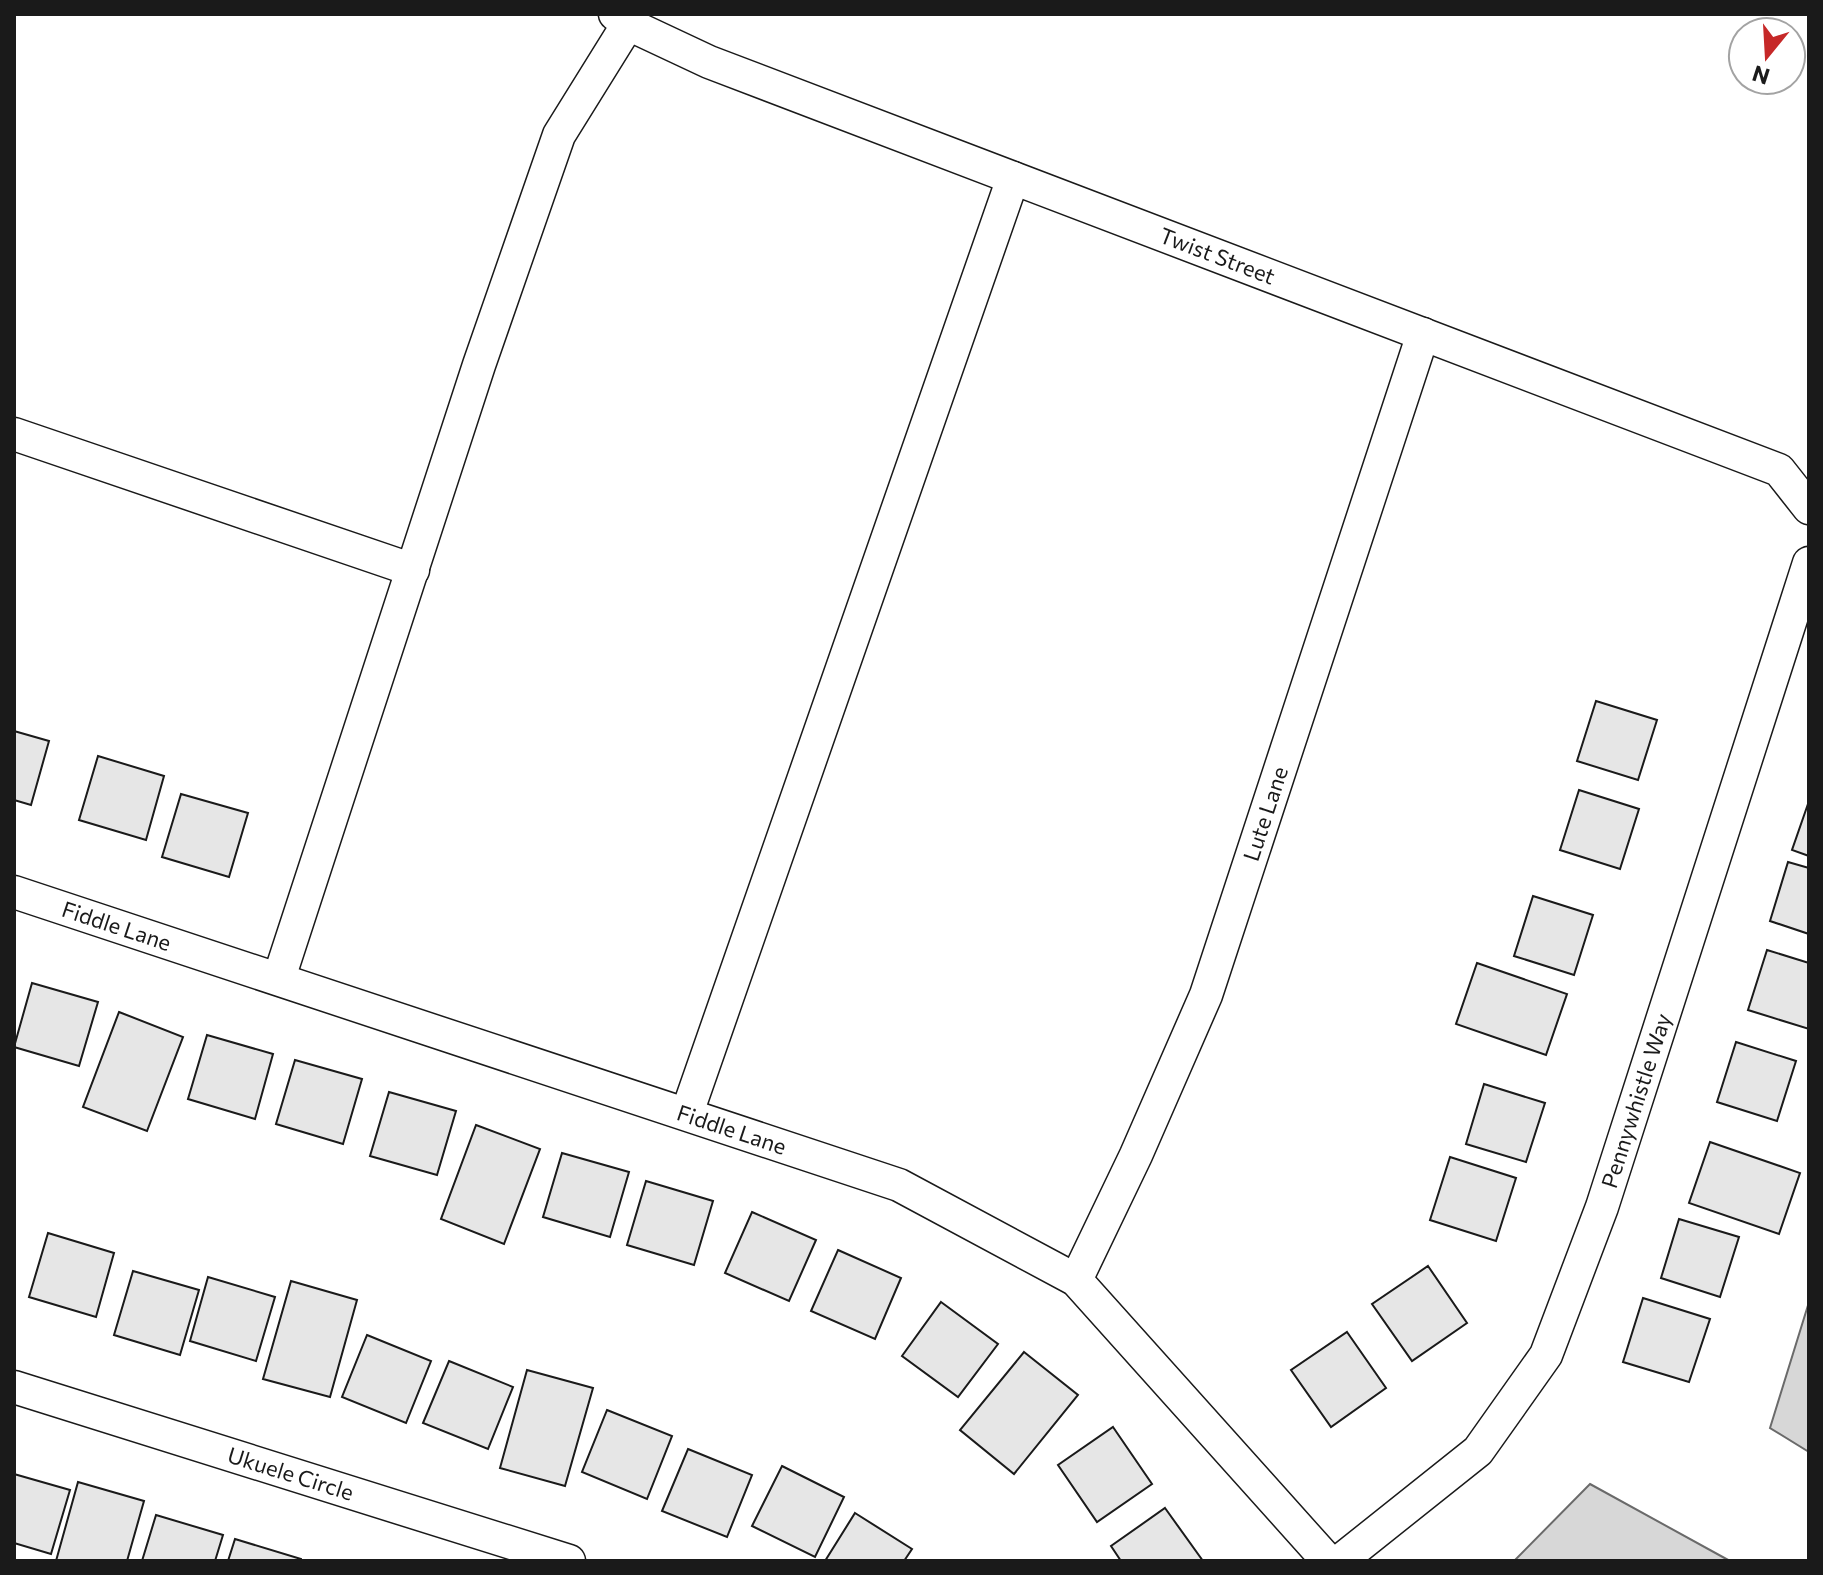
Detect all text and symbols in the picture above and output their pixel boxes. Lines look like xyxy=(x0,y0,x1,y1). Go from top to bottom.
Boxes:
north arrow xyxy=(1727,16,1807,96)
text: N xyxy=(1749,60,1773,91)
street label: Twist Street xyxy=(1156,221,1279,290)
street label: Lute Lane xyxy=(1237,763,1293,864)
street label: Fiddle Lane xyxy=(59,895,175,956)
street label: Pennywhistle Way xyxy=(1595,1010,1676,1191)
street label: Fiddle Lane xyxy=(674,1098,790,1160)
street label: Ukuele Circle xyxy=(225,1441,357,1506)

